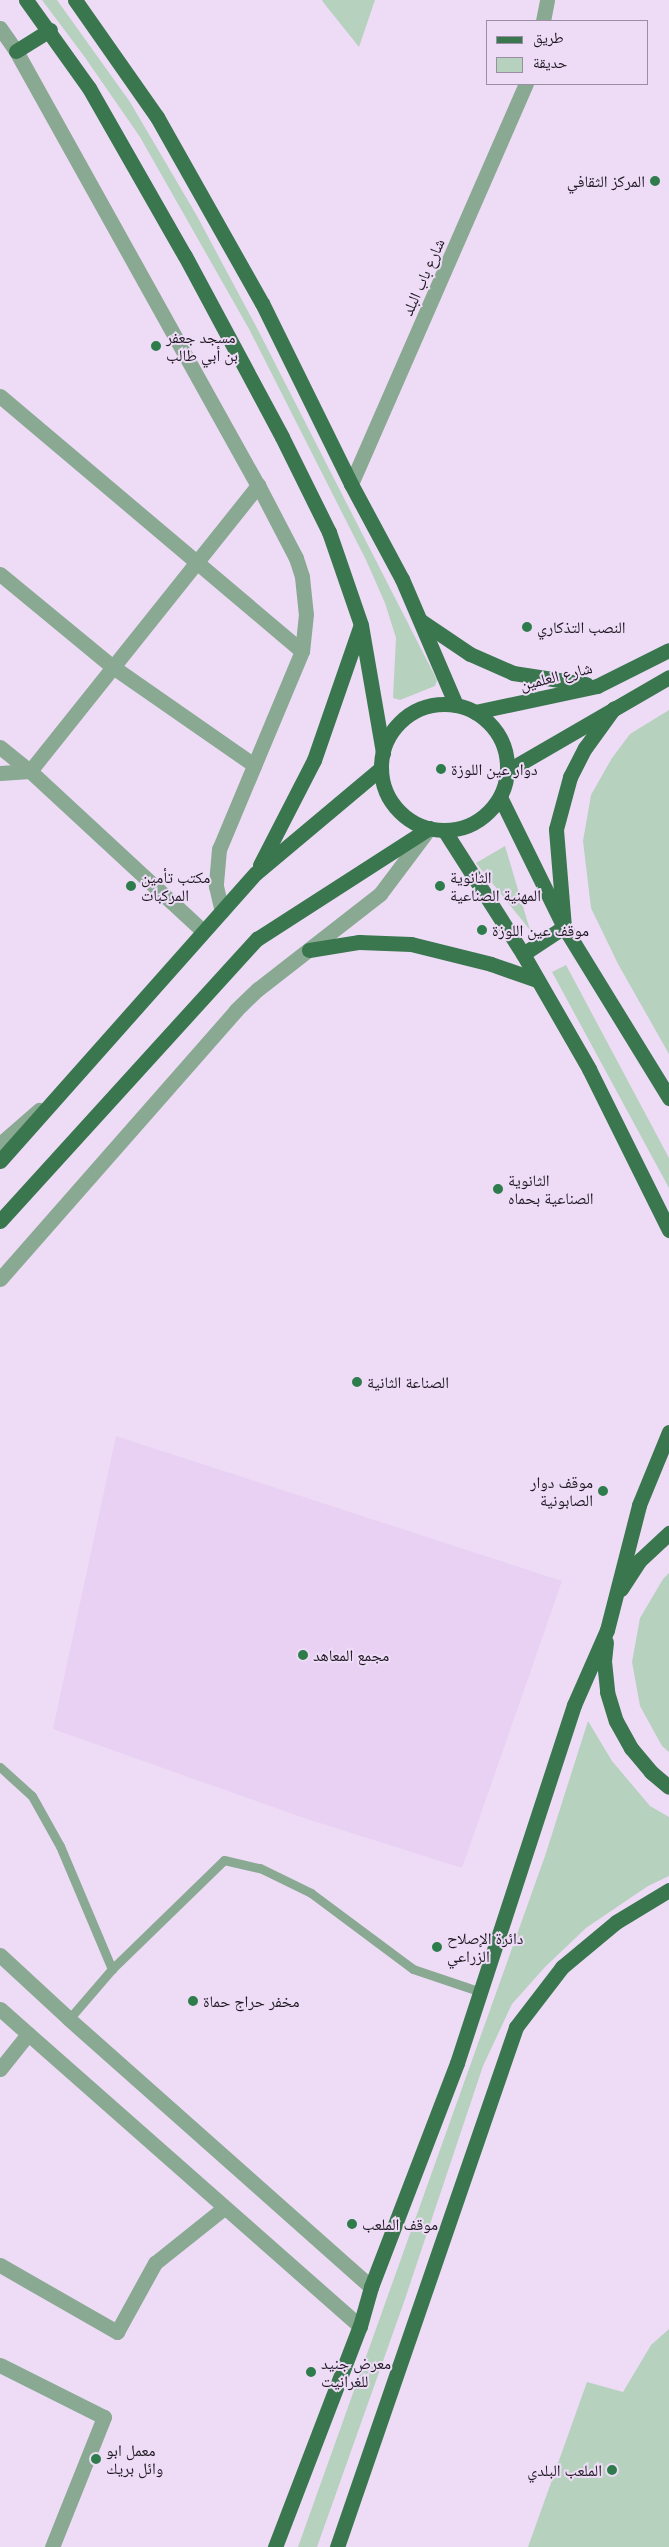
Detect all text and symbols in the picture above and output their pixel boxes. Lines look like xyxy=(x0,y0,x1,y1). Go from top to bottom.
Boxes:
legend xyxy=(487,20,649,85)
text: طريق xyxy=(533,27,564,47)
text: حديقة xyxy=(533,52,567,72)
place label: المركز الثقافي xyxy=(567,171,645,191)
marker: المركز الثقافي xyxy=(649,175,661,187)
street label: شارع باب البلد xyxy=(397,235,449,319)
place label: مسجد جعفر بن أبي طالب xyxy=(166,327,238,365)
marker: مسجد جعفر بن أبي طالب xyxy=(150,340,162,352)
place label: النصب التذكاري xyxy=(537,617,626,637)
marker: النصب التذكاري xyxy=(521,621,533,633)
street label: شارع العلمين xyxy=(518,658,594,694)
place label: دوار عين اللوزة xyxy=(451,759,538,779)
marker: دوار عين اللوزة xyxy=(435,763,447,775)
place label: مكتب تأمين المركبات xyxy=(141,867,210,905)
place label: الثانوية المهنية الصناعية xyxy=(450,867,541,905)
marker: مكتب تأمين المركبات xyxy=(125,880,137,892)
marker: الثانوية المهنية الصناعية xyxy=(434,880,446,892)
place label: موقف عين اللوزة xyxy=(492,920,589,940)
marker: موقف عين اللوزة xyxy=(476,924,488,936)
place label: الثانوية الصناعية بحماه xyxy=(508,1170,594,1208)
marker: الثانوية الصناعية بحماه xyxy=(492,1183,504,1195)
place label: الصناعة الثانية xyxy=(367,1372,449,1392)
marker: الصناعة الثانية xyxy=(351,1376,363,1388)
place label: موقف دوار الصابونية xyxy=(530,1472,593,1510)
marker: موقف دوار الصابونية xyxy=(597,1485,609,1497)
place label: مجمع المعاهد xyxy=(313,1645,389,1665)
marker: مجمع المعاهد xyxy=(297,1649,309,1661)
place label: دائرة الإصلاح الزراعي xyxy=(447,1928,523,1966)
marker: دائرة الإصلاح الزراعي xyxy=(431,1941,443,1953)
place label: مخفر حراج حماة xyxy=(203,1991,300,2011)
marker: مخفر حراج حماة xyxy=(187,1995,199,2007)
place label: موقف الملعب xyxy=(362,2214,438,2234)
marker: موقف الملعب xyxy=(346,2218,358,2230)
place label: معرض جنيد للغرانيت xyxy=(321,2353,391,2391)
marker: معرض جنيد للغرانيت xyxy=(305,2366,317,2378)
place label: معمل ابو وائل بريك xyxy=(106,2440,163,2478)
marker: معمل ابو وائل بريك xyxy=(90,2453,102,2465)
place label: الملعب البلدي xyxy=(527,2460,602,2480)
marker: الملعب البلدي xyxy=(606,2464,618,2476)

